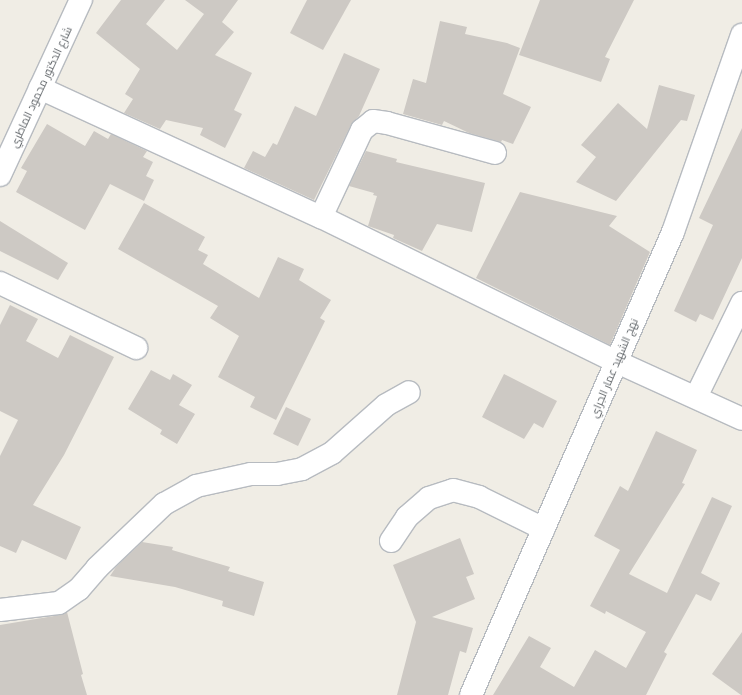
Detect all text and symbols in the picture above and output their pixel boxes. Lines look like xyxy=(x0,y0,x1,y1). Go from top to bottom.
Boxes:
street label: شارع الدكتور محمود الماطري xyxy=(7,24,75,150)
street label: نهج الشهيد عمار الجراي xyxy=(587,316,641,420)

